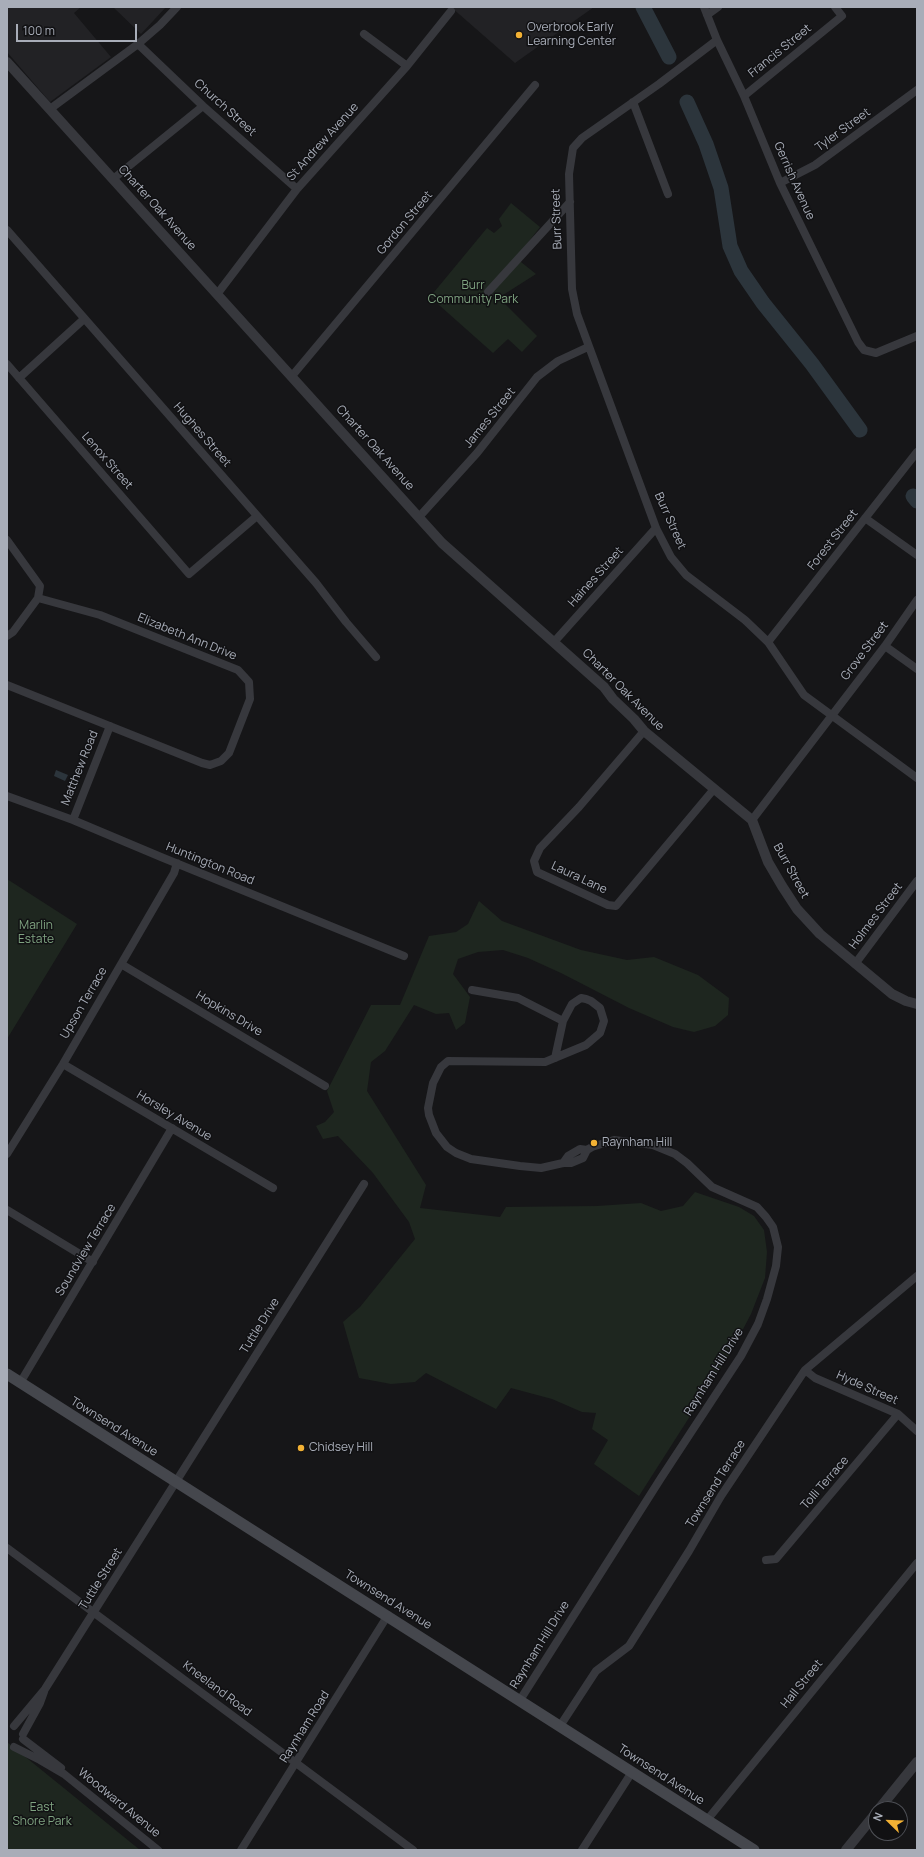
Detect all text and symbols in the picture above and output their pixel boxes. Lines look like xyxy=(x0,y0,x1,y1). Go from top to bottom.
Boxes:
scale bar xyxy=(18,16,139,42)
place label: Overbrook Early Learning Center xyxy=(527,21,616,49)
street label: Francis Street xyxy=(746,21,814,81)
text: 100 m xyxy=(23,22,55,39)
marker: Overbrook Early Learning Center xyxy=(514,30,524,40)
street label: Church Street xyxy=(191,76,259,140)
street label: St Andrew Avenue xyxy=(284,100,362,184)
street label: Tyler Street xyxy=(813,105,873,155)
street label: Gerrish Avenue xyxy=(770,140,818,222)
street label: Charter Oak Avenue xyxy=(115,162,199,254)
street label: Gordon Street xyxy=(374,188,436,258)
street label: Burr Street xyxy=(549,188,565,250)
park label: Burr Community Park xyxy=(428,279,518,307)
street label: James Street xyxy=(461,385,519,451)
street label: Hughes Street xyxy=(170,400,234,470)
street label: Charter Oak Avenue xyxy=(333,402,417,494)
street label: Lenox Street xyxy=(78,429,136,493)
street label: Burr Street xyxy=(651,490,689,552)
street label: Forest Street xyxy=(805,507,861,573)
street label: Haines Street xyxy=(565,544,627,610)
street label: Elizabeth Ann Drive xyxy=(135,610,239,664)
street label: Grove Street xyxy=(838,619,892,683)
street label: Charter Oak Avenue xyxy=(579,646,667,734)
street label: Matthew Road xyxy=(58,728,102,808)
street label: Huntington Road xyxy=(164,840,256,888)
street label: Burr Street xyxy=(770,841,812,901)
street label: Laura Lane xyxy=(549,859,609,897)
street label: Holmes Street xyxy=(846,880,906,952)
park label: Marlin Estate xyxy=(18,919,54,947)
street label: Upson Terrace xyxy=(58,965,110,1041)
street label: Hopkins Drive xyxy=(193,989,265,1039)
street label: Horsley Avenue xyxy=(134,1088,214,1144)
place label: Raynham Hill xyxy=(602,1136,672,1150)
marker: Raynham Hill xyxy=(589,1138,599,1148)
street label: Soundview Terrace xyxy=(53,1201,119,1299)
street label: Tuttle Drive xyxy=(237,1296,283,1356)
street label: Raynham Hill Drive xyxy=(681,1325,747,1419)
street label: Hyde Street xyxy=(834,1368,900,1408)
street label: Townsend Avenue xyxy=(68,1394,160,1460)
street label: Townsend Terrace xyxy=(683,1437,749,1531)
place label: Chidsey Hill xyxy=(309,1441,373,1455)
marker: Chidsey Hill xyxy=(296,1443,306,1453)
street label: Tolli Terrace xyxy=(798,1453,852,1513)
street label: Tuttle Street xyxy=(76,1545,126,1613)
street label: Townsend Avenue xyxy=(342,1567,434,1633)
street label: Raynham Hill Drive xyxy=(507,1598,573,1692)
street label: Hall Street xyxy=(778,1657,826,1711)
street label: Kneeland Road xyxy=(180,1658,254,1720)
street label: Raynham Road xyxy=(277,1688,333,1766)
street label: Townsend Avenue xyxy=(615,1742,707,1808)
street label: Woodward Avenue xyxy=(75,1765,163,1841)
park label: East Shore Park xyxy=(12,1801,72,1829)
north arrow xyxy=(868,1801,908,1841)
text: N xyxy=(869,1810,886,1823)

